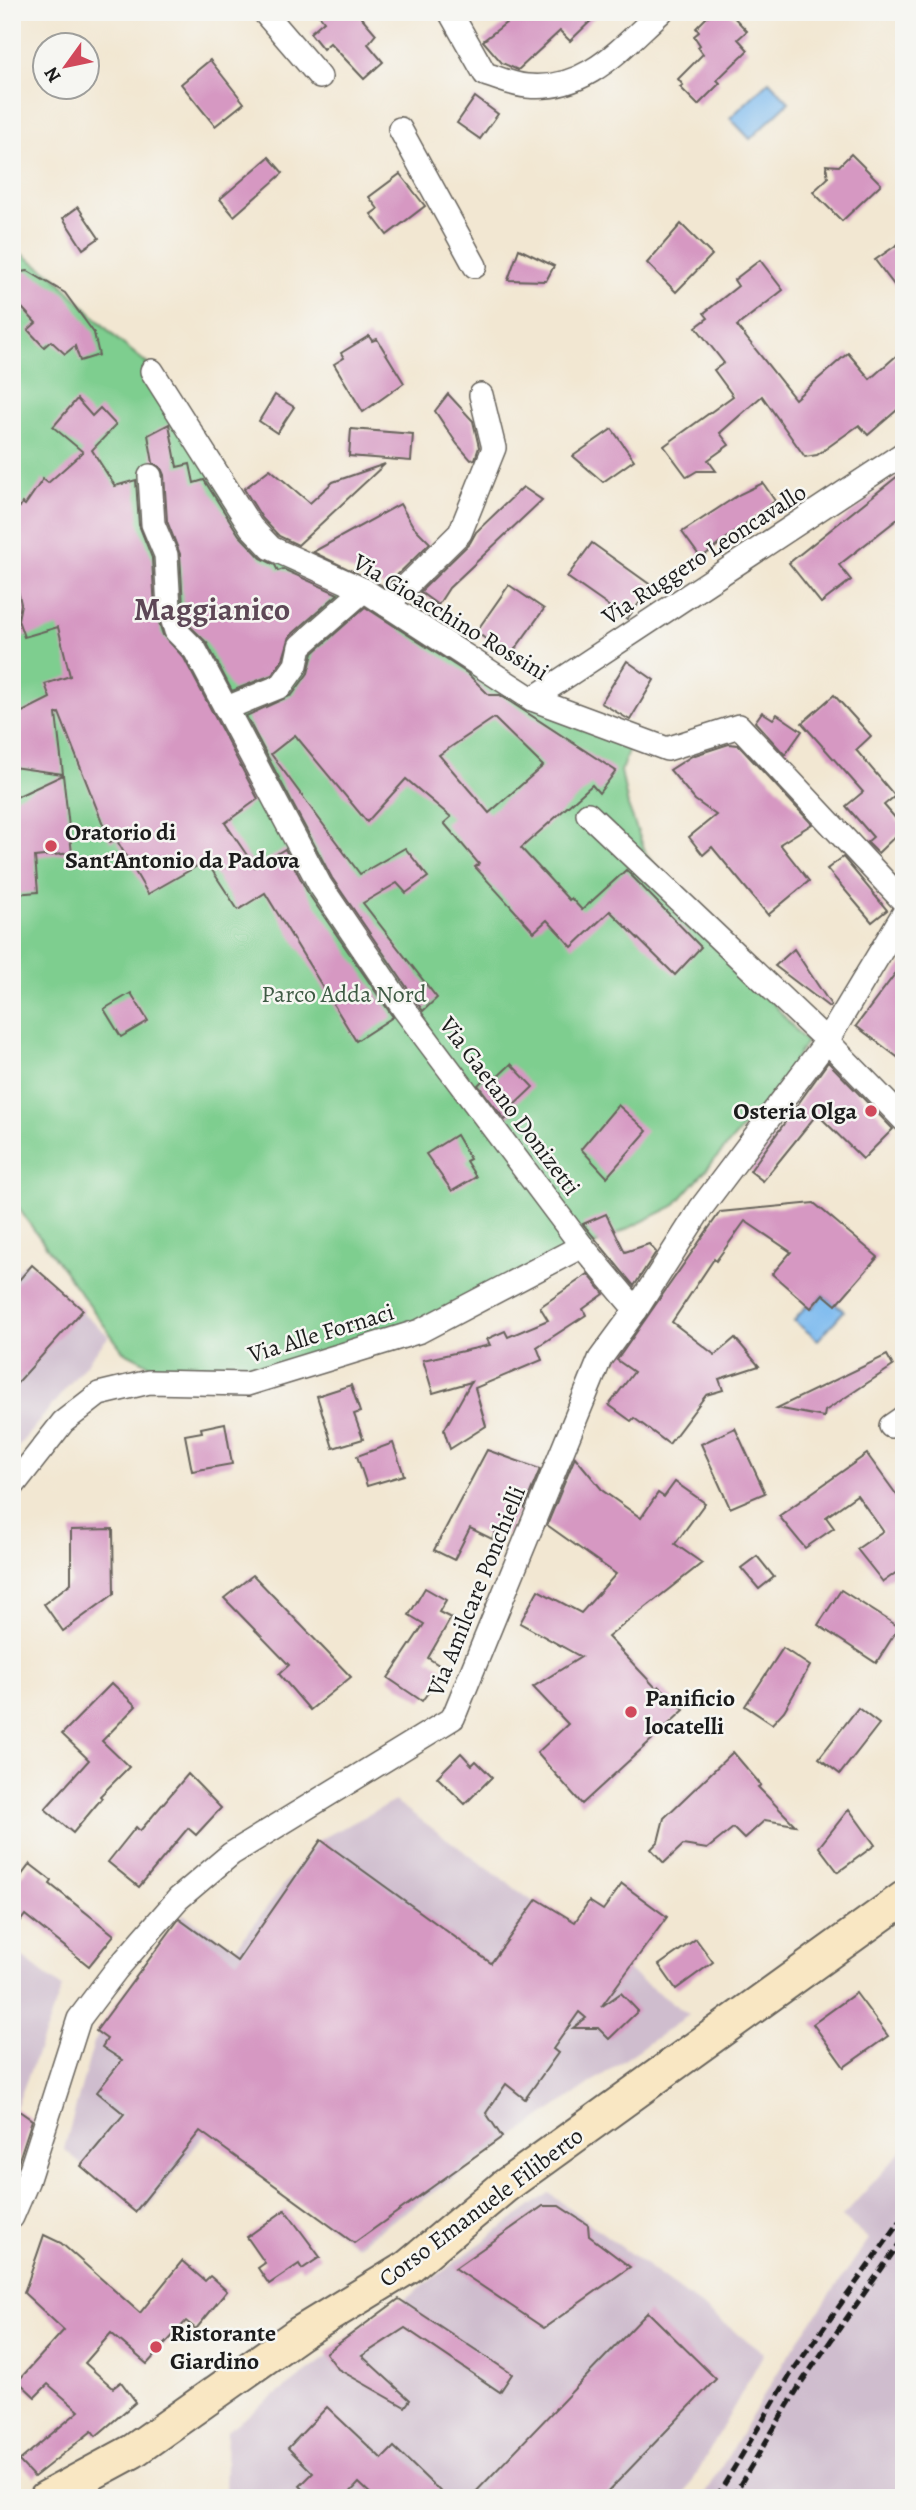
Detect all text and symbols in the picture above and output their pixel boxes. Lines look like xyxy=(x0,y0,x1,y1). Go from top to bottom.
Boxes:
north arrow xyxy=(32,32,102,102)
text: N xyxy=(38,62,67,88)
street label: Via Ruggero Leoncavallo xyxy=(595,476,812,633)
street label: Via Gioacchino Rossini xyxy=(346,545,555,688)
district label: Maggianico xyxy=(134,587,290,631)
place label: Oratorio di Sant'Antonio da Padova xyxy=(65,816,300,876)
marker: Oratorio di Sant'Antonio da Padova xyxy=(43,838,59,854)
park label: Parco Adda Nord xyxy=(261,978,427,1010)
street label: Via Gaetano Donizetti xyxy=(432,1009,588,1202)
place label: Osteria Olga xyxy=(733,1095,857,1127)
marker: Osteria Olga xyxy=(863,1103,879,1119)
street label: Via Alle Fornaci xyxy=(243,1296,398,1371)
street label: Via Amilcare Ponchielli xyxy=(419,1481,533,1702)
place label: Panificio locatelli xyxy=(645,1682,735,1742)
marker: Panificio locatelli xyxy=(623,1704,639,1720)
street label: Corso Emanuele Filiberto xyxy=(372,2120,590,2294)
place label: Ristorante Giardino xyxy=(170,2317,276,2377)
marker: Ristorante Giardino xyxy=(148,2339,164,2355)

